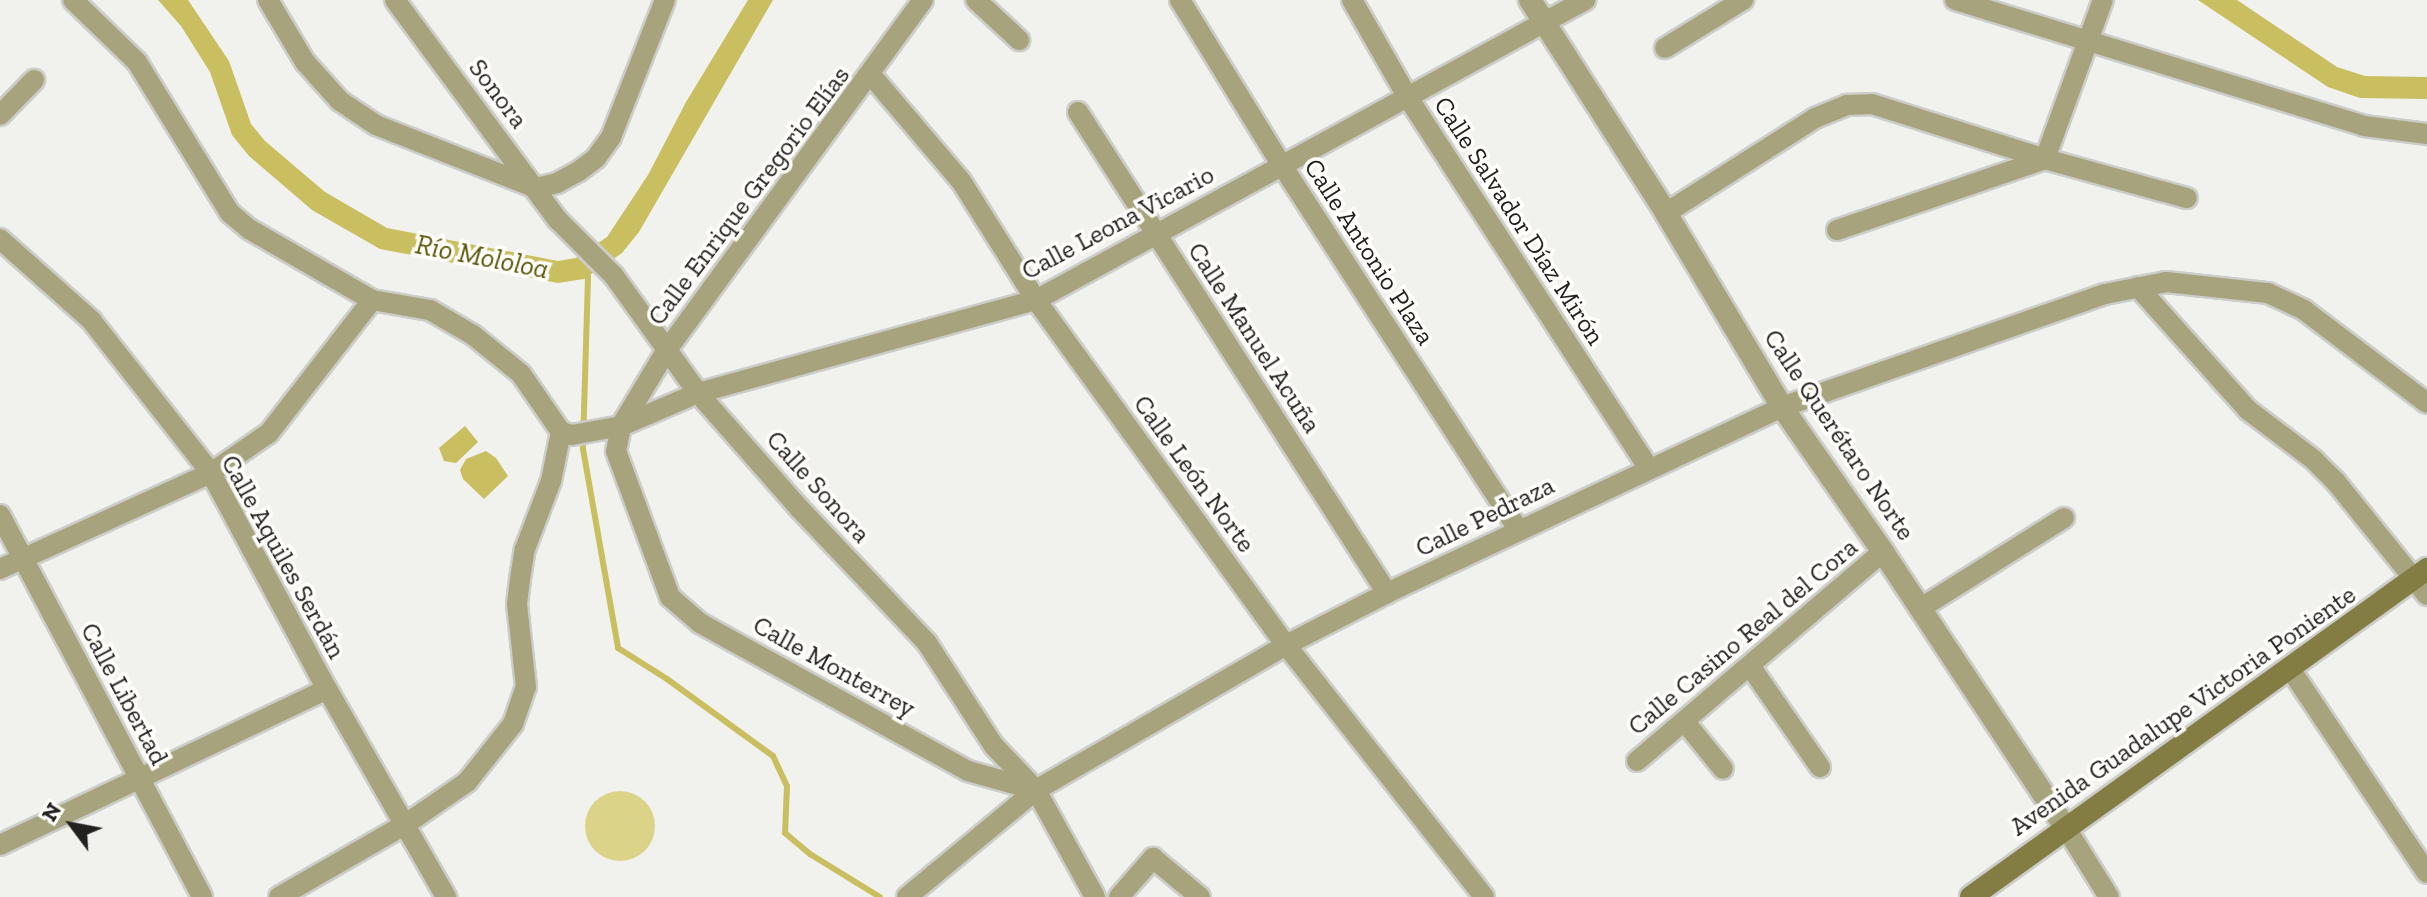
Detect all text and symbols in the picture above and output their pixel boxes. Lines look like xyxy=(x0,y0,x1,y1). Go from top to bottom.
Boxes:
street label: Sonora xyxy=(462,53,534,135)
street label: Calle Enrique Gregorio Elías xyxy=(642,60,856,332)
street label: Calle Salvador Díaz Mirón xyxy=(1427,91,1611,351)
street label: Calle Antonio Plaza xyxy=(1297,153,1441,351)
street label: Calle Leona Vicario xyxy=(1016,159,1220,287)
water label: Río Mololoa xyxy=(413,228,551,286)
street label: Calle Manuel Acuña xyxy=(1181,237,1327,439)
street label: Calle Querétaro Norte xyxy=(1757,324,1921,546)
street label: Calle León Norte xyxy=(1127,389,1261,559)
street label: Calle Sonora xyxy=(759,424,877,550)
street label: Calle Aquiles Serdán xyxy=(214,449,352,665)
street label: Calle Pedraza xyxy=(1411,470,1559,564)
street label: Calle Casino Real del Cora xyxy=(1622,532,1864,742)
street label: Avenida Guadalupe Victoria Poniente xyxy=(2004,579,2362,843)
street label: Calle Monterrey xyxy=(747,610,921,724)
street label: Calle Libertad xyxy=(74,618,174,770)
north arrow xyxy=(32,785,112,865)
text: N xyxy=(35,798,67,826)

